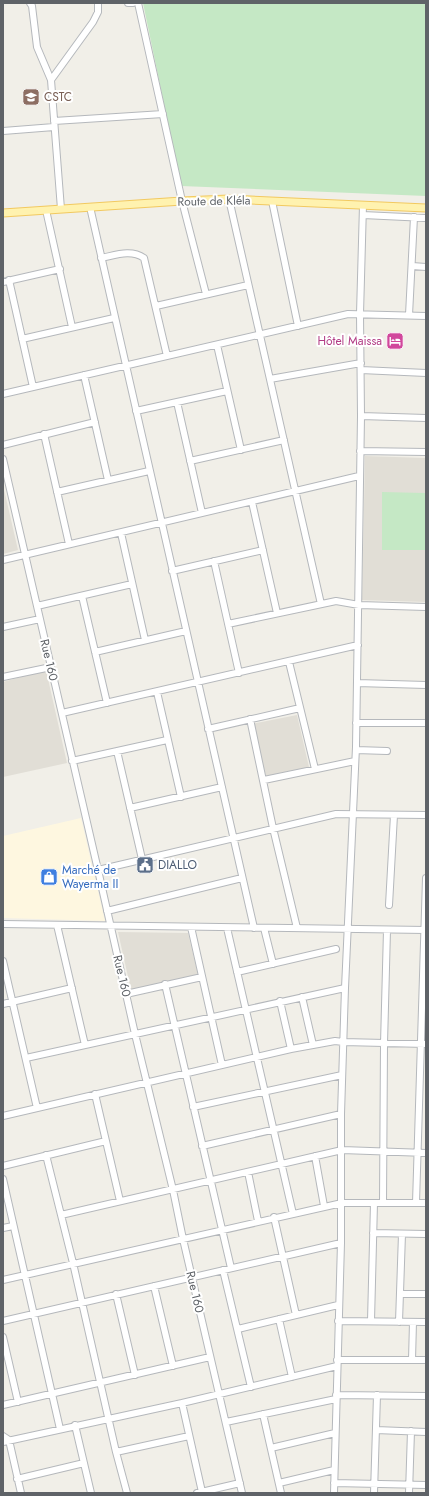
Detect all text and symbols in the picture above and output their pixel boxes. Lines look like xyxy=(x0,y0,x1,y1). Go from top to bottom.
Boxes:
school or university icon: CSTC xyxy=(21,87,41,107)
place label: CSTC xyxy=(44,88,72,106)
street label: Route de Kléla xyxy=(177,191,251,211)
hotel icon: Hôtel Maissa xyxy=(385,331,405,351)
place label: Hôtel Maissa xyxy=(317,332,382,350)
street label: Rue 160 xyxy=(35,637,63,683)
public building icon: DIALLO xyxy=(135,855,155,875)
place label: DIALLO xyxy=(158,856,197,874)
place label: Marché de Wayerma II xyxy=(62,861,118,893)
shop icon: Marché de Wayerma II xyxy=(39,867,59,887)
street label: Rue 160 xyxy=(108,953,136,999)
street label: Rue 160 xyxy=(181,1269,209,1315)

